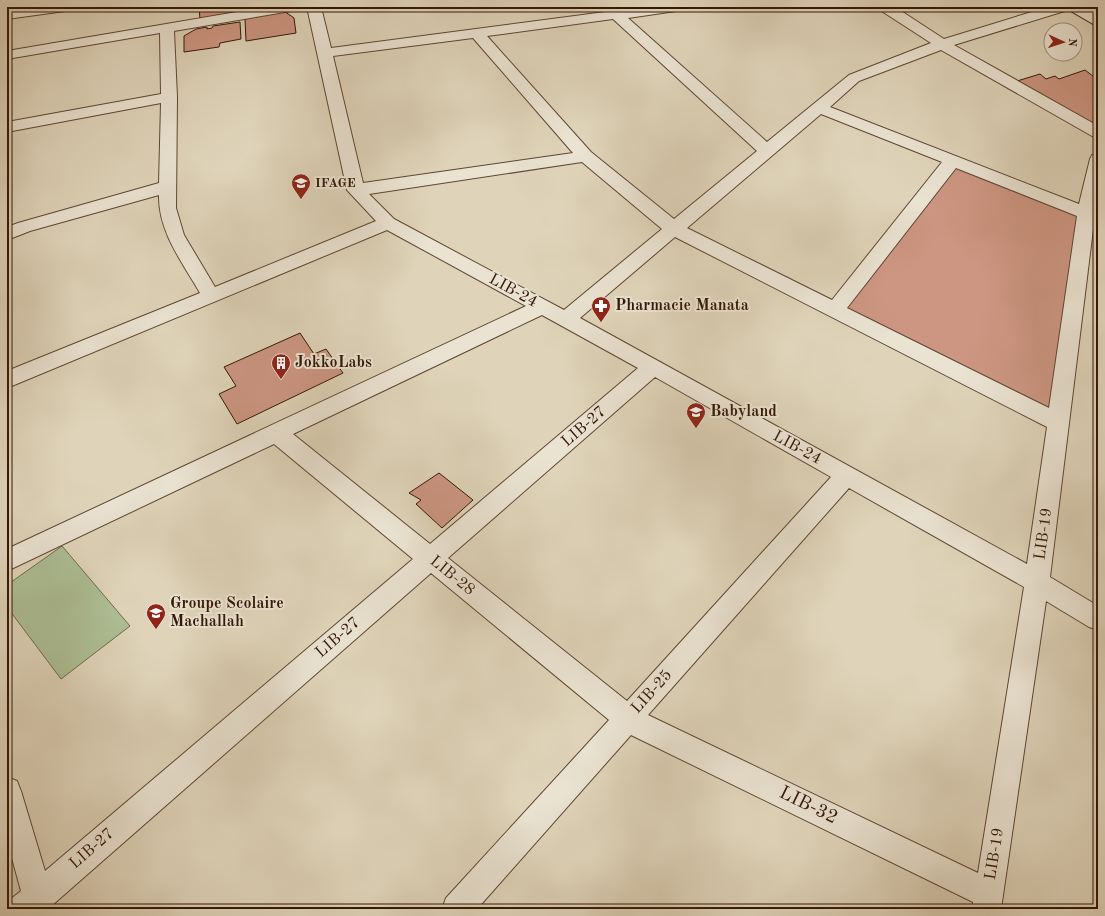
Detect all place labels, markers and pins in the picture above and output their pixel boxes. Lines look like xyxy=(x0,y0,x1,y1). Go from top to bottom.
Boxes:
school or university icon: IFAGE xyxy=(290,172,312,200)
place label: IFAGE xyxy=(315,177,356,190)
pharmacy icon: Pharmacie Manata xyxy=(590,295,612,323)
place label: Pharmacie Manata xyxy=(615,298,749,314)
building icon: JokkoLabs xyxy=(270,352,292,380)
place label: JokkoLabs xyxy=(295,355,372,371)
school or university icon: Babyland xyxy=(685,401,707,429)
place label: Babyland xyxy=(710,404,777,420)
place label: Groupe Scolaire Machallah xyxy=(170,596,284,630)
school or university icon: Groupe Scolaire Machallah xyxy=(145,602,167,630)

